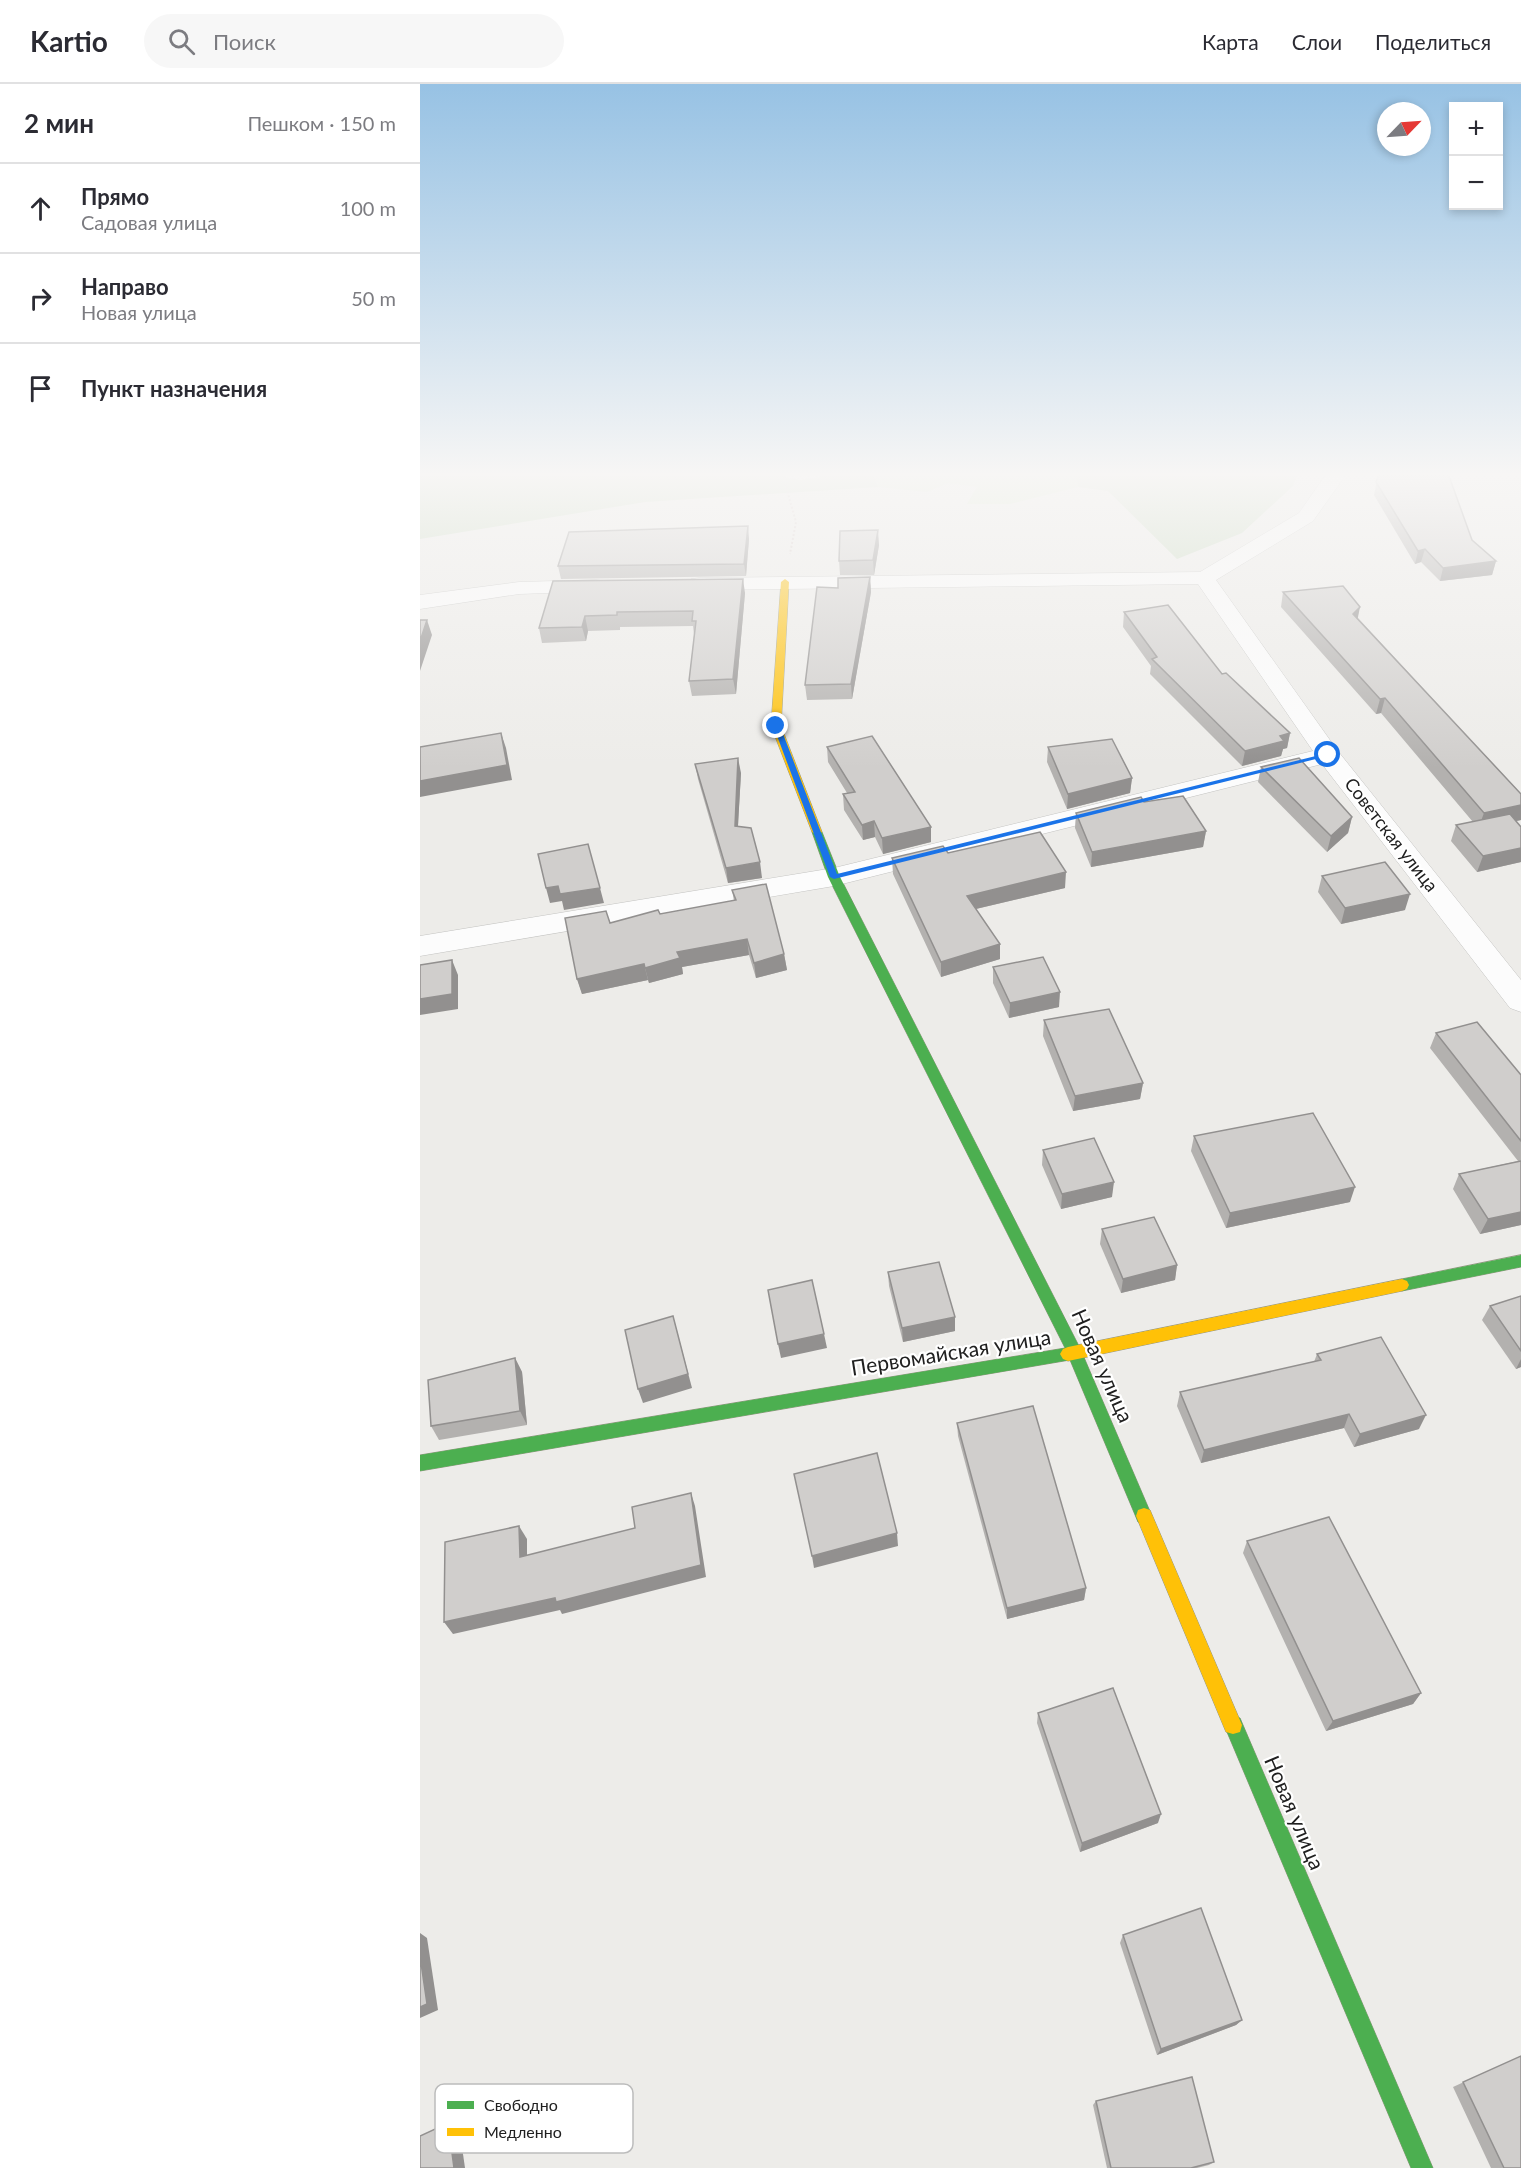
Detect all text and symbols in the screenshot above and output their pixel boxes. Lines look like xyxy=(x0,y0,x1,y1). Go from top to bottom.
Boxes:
search box xyxy=(144,14,564,68)
text: Kartio xyxy=(30,24,108,58)
icon: search xyxy=(165,25,198,58)
text: Поиск xyxy=(213,28,276,55)
text: Карта xyxy=(1202,29,1259,54)
text: Слои xyxy=(1292,29,1342,54)
text: Поделиться xyxy=(1375,29,1491,54)
north arrow xyxy=(1377,102,1431,156)
map controls xyxy=(1449,102,1503,210)
button: + xyxy=(1449,102,1503,156)
text: 2 мин xyxy=(24,107,94,139)
text: Пешком · 150 m xyxy=(247,111,396,135)
button: − xyxy=(1449,156,1503,210)
text: Прямо xyxy=(81,183,149,210)
icon: ahead xyxy=(24,192,57,225)
text: 100 m xyxy=(340,196,396,220)
text: Садовая улица xyxy=(81,210,217,234)
text: Направо xyxy=(81,273,169,300)
icon: right xyxy=(24,282,57,315)
text: 50 m xyxy=(351,286,396,310)
text: Новая улица xyxy=(81,300,197,324)
icon: arrive xyxy=(24,372,57,405)
text: Пункт назначения xyxy=(81,375,267,402)
route end xyxy=(762,712,788,738)
route start xyxy=(1314,741,1340,767)
street label: Советская улица xyxy=(1340,773,1443,896)
street label: Новая улица xyxy=(1067,1305,1140,1426)
street label: Первомайская улица xyxy=(849,1323,1053,1380)
street label: Новая улица xyxy=(1260,1752,1331,1873)
legend xyxy=(435,2084,633,2153)
text: Свободно xyxy=(484,2095,558,2114)
text: Медленно xyxy=(484,2122,562,2141)

